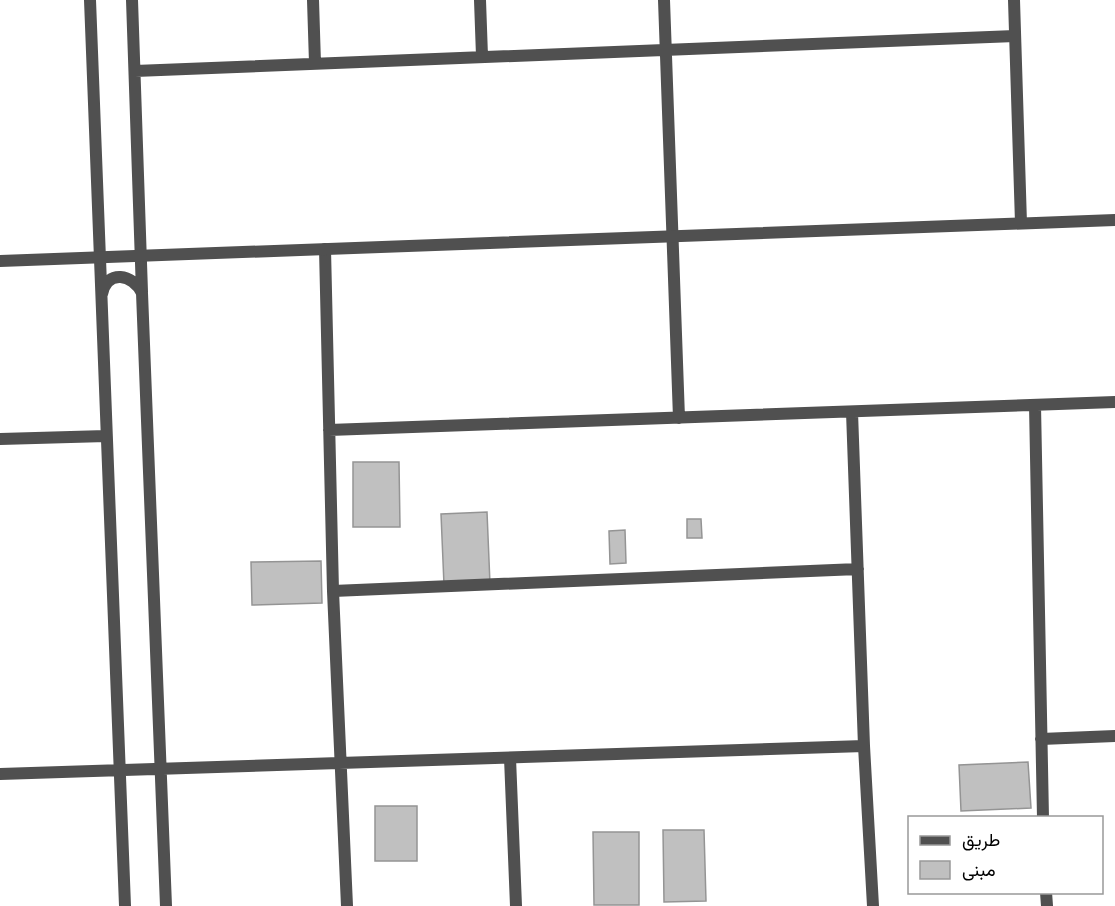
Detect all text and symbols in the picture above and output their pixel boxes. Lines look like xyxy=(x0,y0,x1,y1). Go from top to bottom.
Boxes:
legend xyxy=(908,816,1103,894)
text: طريق xyxy=(962,829,1000,851)
text: مبنى xyxy=(962,859,996,881)

